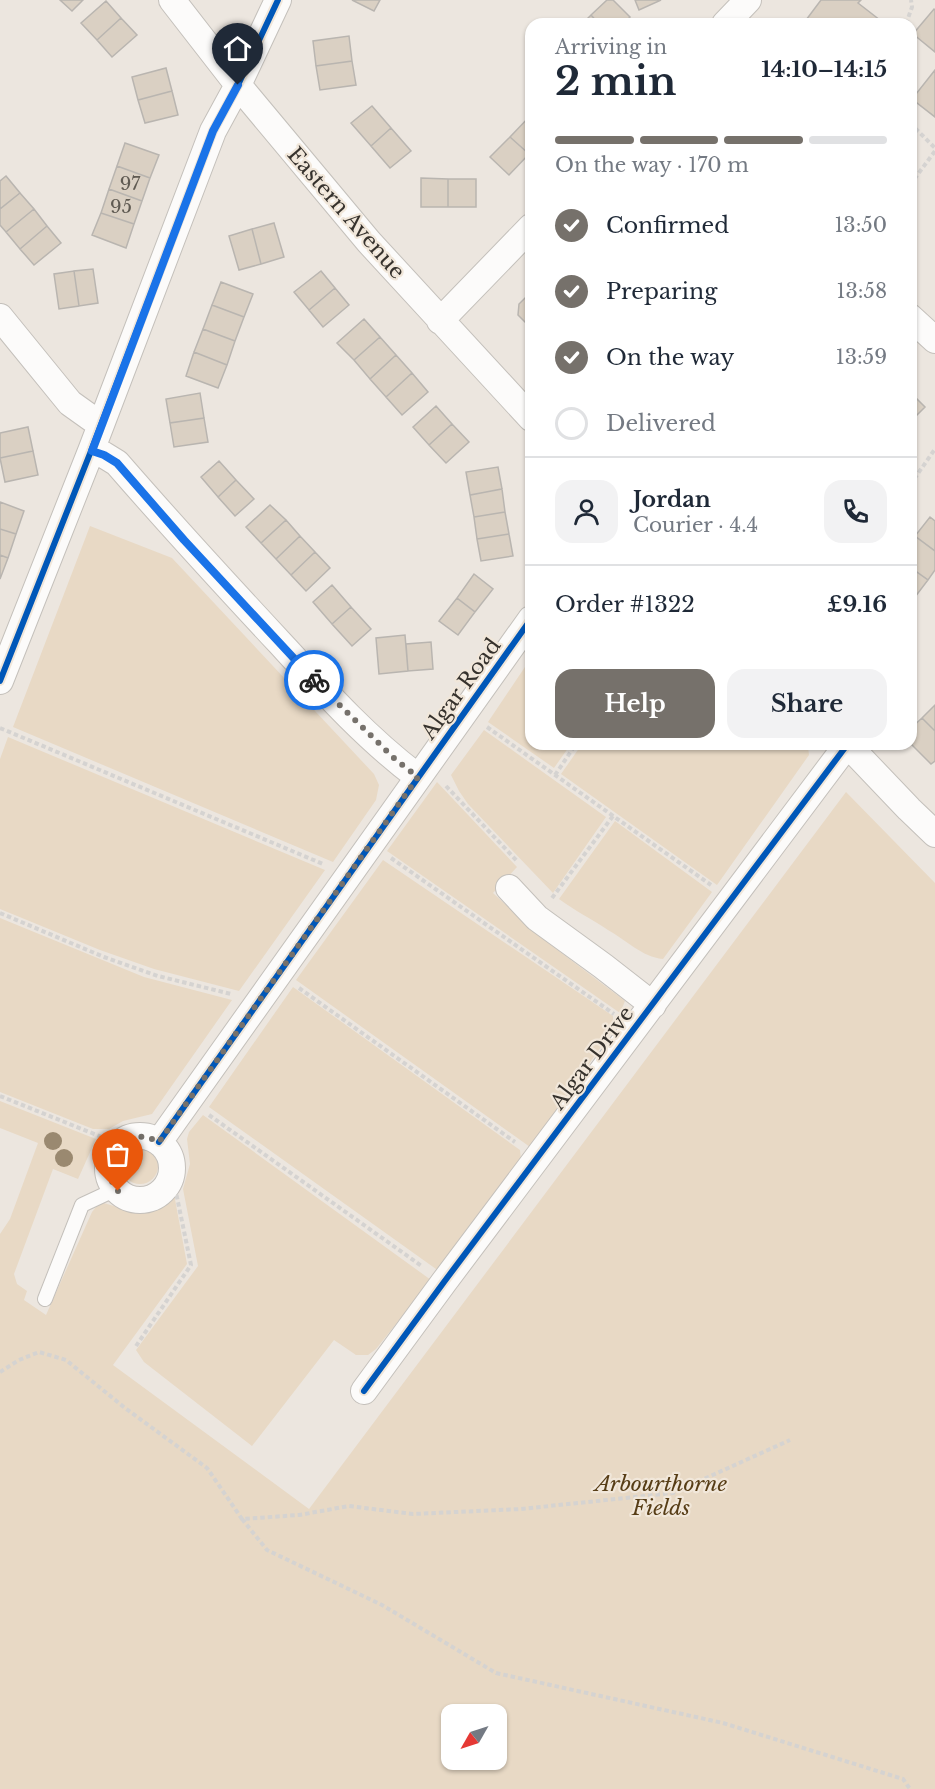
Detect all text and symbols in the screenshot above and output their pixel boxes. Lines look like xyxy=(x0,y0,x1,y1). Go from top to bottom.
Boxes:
pin xyxy=(212,23,263,85)
icon: home xyxy=(221,32,254,65)
text: Arriving in xyxy=(555,35,667,59)
text: 14:10–14:15 xyxy=(761,56,887,83)
text: 2 min xyxy=(555,57,676,106)
street label: Eastern Avenue xyxy=(282,142,410,284)
text: On the way · 170 m xyxy=(555,153,749,177)
house number: 97 xyxy=(120,173,141,195)
house number: 95 xyxy=(110,196,132,218)
icon: check xyxy=(555,209,588,242)
text: Confirmed xyxy=(606,212,729,239)
text: 13:50 xyxy=(834,213,887,237)
icon: check xyxy=(555,275,588,308)
text: Preparing xyxy=(606,278,717,305)
text: 13:58 xyxy=(837,279,887,303)
icon: check xyxy=(555,341,588,374)
text: On the way xyxy=(606,344,734,371)
text: 13:59 xyxy=(836,345,887,369)
text: Delivered xyxy=(606,410,716,437)
button: person xyxy=(555,480,618,543)
button: phone xyxy=(824,480,887,543)
text: Jordan xyxy=(633,486,711,513)
text: Courier · 4.4 xyxy=(633,513,758,537)
text: Order #1322 xyxy=(555,591,695,618)
text: £9.16 xyxy=(827,591,887,618)
street label: Algar Road xyxy=(415,633,506,745)
courier xyxy=(284,650,344,710)
icon: bike xyxy=(298,664,331,697)
button: Help xyxy=(555,669,715,738)
button: Share xyxy=(727,669,887,738)
street label: Algar Drive xyxy=(544,1001,639,1116)
pin xyxy=(92,1129,143,1191)
icon: bag xyxy=(101,1138,134,1171)
park label: Arbourthorne Fields xyxy=(592,1471,727,1521)
north arrow xyxy=(441,1704,507,1770)
map controls xyxy=(441,1704,507,1770)

